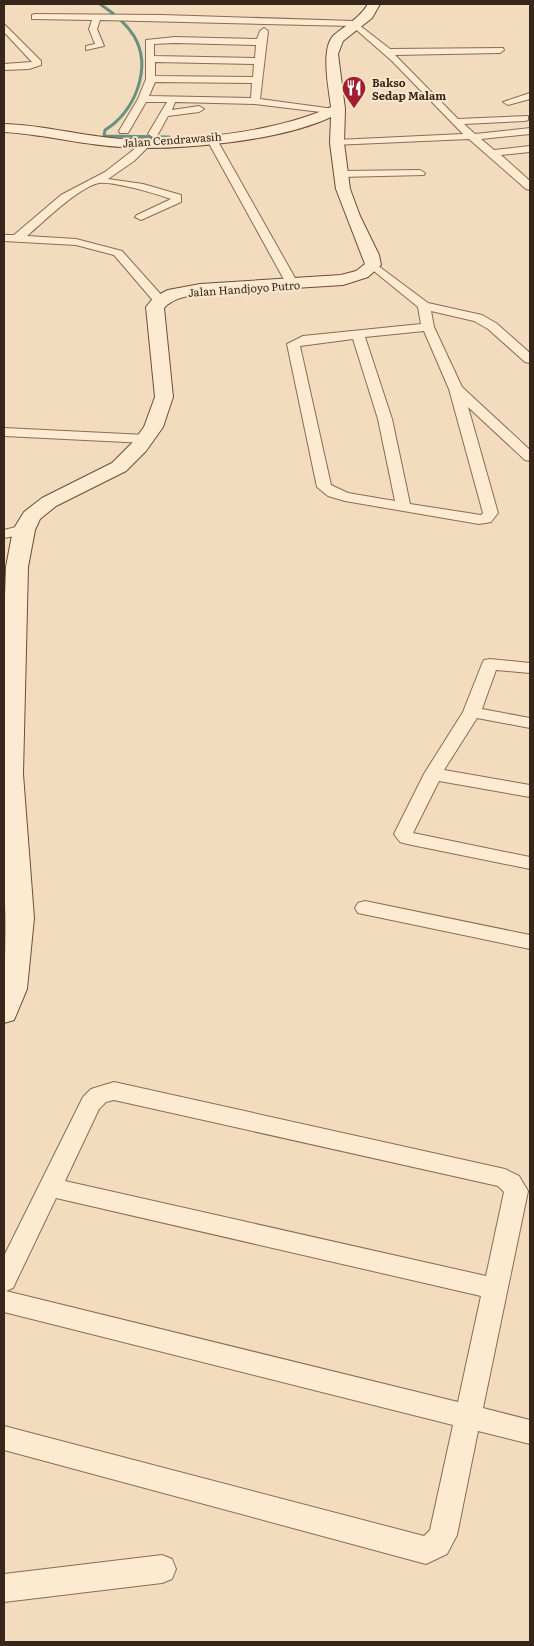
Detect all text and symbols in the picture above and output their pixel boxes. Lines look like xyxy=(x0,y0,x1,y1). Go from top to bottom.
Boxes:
place label: Bakso Sedap Malam xyxy=(372,74,446,103)
restaurant icon: Bakso Sedap Malam xyxy=(341,75,367,109)
street label: Jalan Cendrawasih xyxy=(122,128,222,150)
street label: Jalan Handjoyo Putro xyxy=(187,276,301,300)

